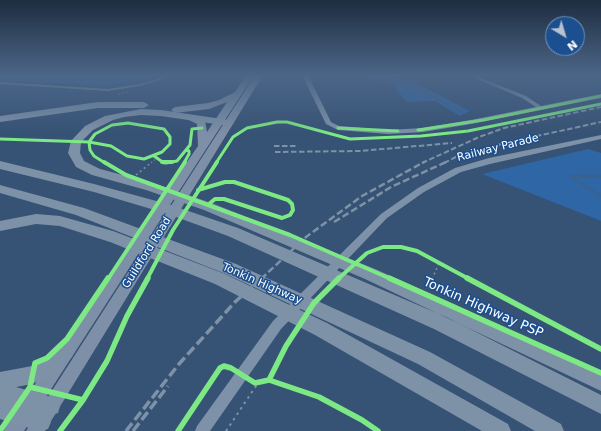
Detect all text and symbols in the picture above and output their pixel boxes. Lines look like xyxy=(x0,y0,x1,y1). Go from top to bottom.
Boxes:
north arrow xyxy=(545,16,585,56)
text: N xyxy=(564,37,580,53)
street label: Railway Parade xyxy=(456,131,540,165)
street label: Guildford Road xyxy=(120,215,174,291)
street label: Tonkin Highway xyxy=(220,260,304,308)
street label: Tonkin Highway PSP xyxy=(421,275,545,341)

